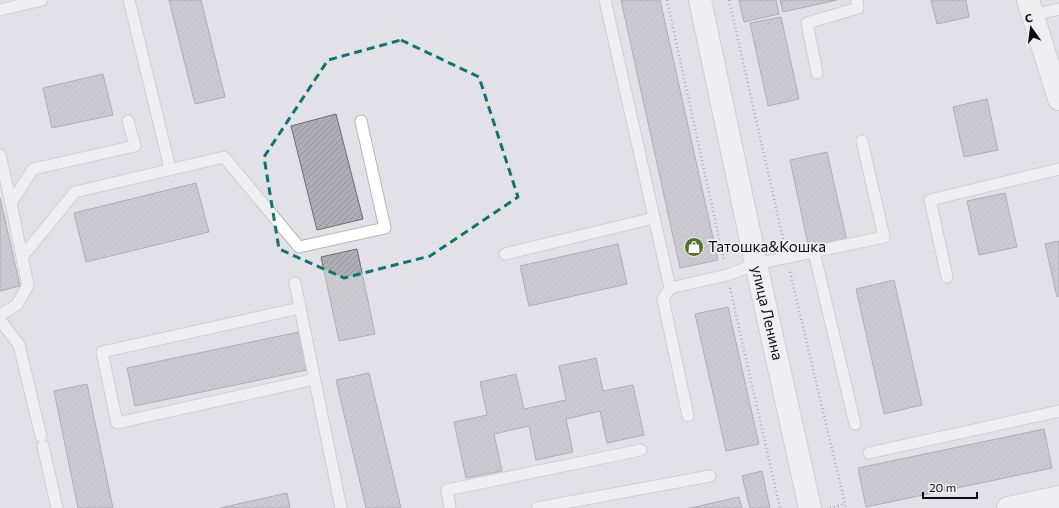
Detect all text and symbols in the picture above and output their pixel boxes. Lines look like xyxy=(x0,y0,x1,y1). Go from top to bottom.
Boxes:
north arrow xyxy=(1011,8,1051,48)
text: С xyxy=(1023,10,1034,25)
shop icon: Татошка&Кошка xyxy=(683,236,705,258)
place label: Татошка&Кошка xyxy=(708,237,826,255)
street label: улица Ленина xyxy=(748,264,788,362)
scale bar xyxy=(923,474,977,500)
text: 20 m xyxy=(929,480,956,494)

